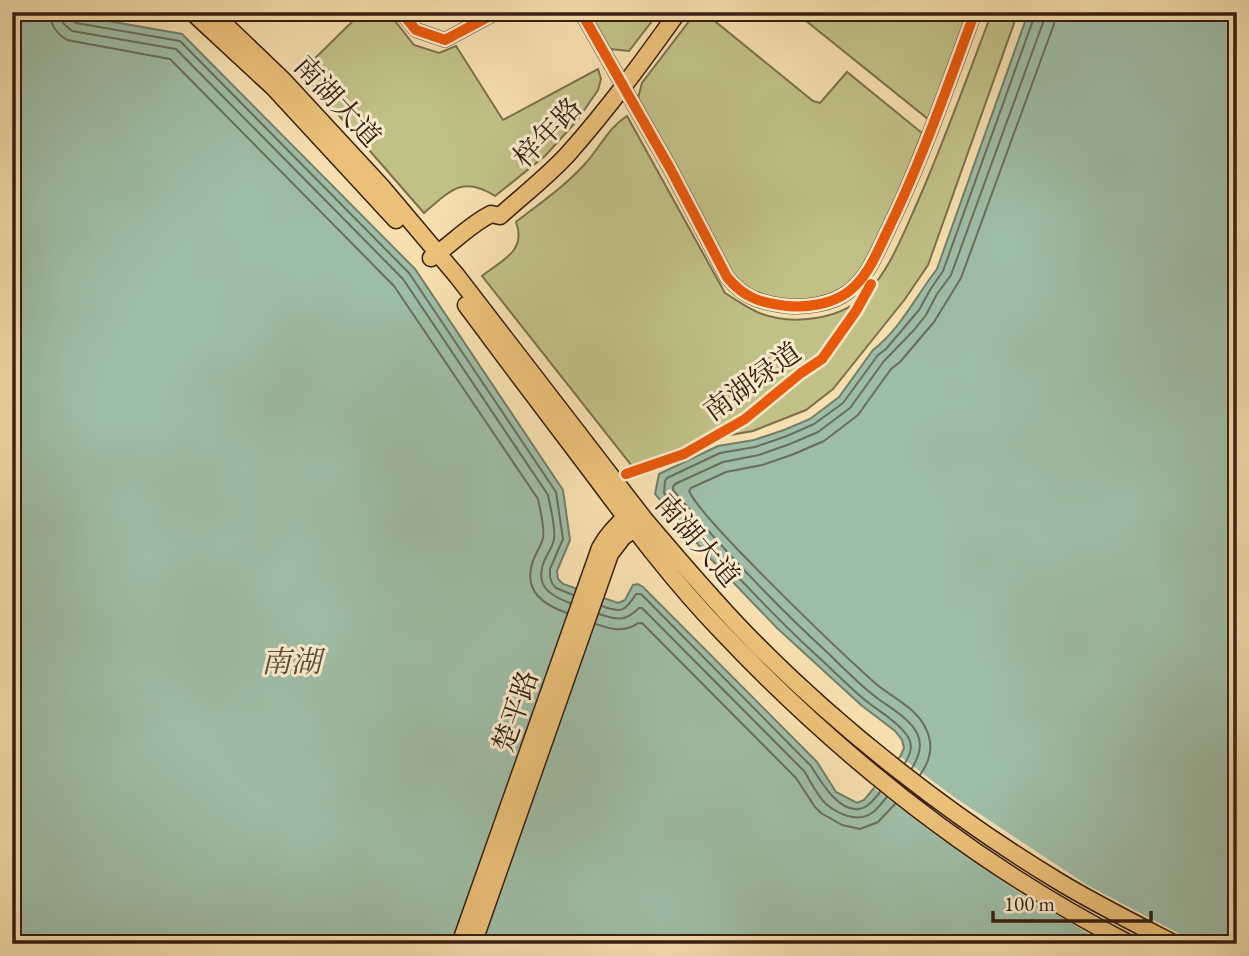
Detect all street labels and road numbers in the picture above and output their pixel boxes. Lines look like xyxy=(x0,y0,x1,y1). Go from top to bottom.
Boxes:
street label: 南湖大道 xyxy=(287,48,389,154)
street label: 梓年路 xyxy=(505,89,589,175)
street label: 南湖绿道 xyxy=(696,334,808,428)
street label: 南湖大道 xyxy=(648,486,748,594)
street label: 楚平路 xyxy=(484,665,546,757)

